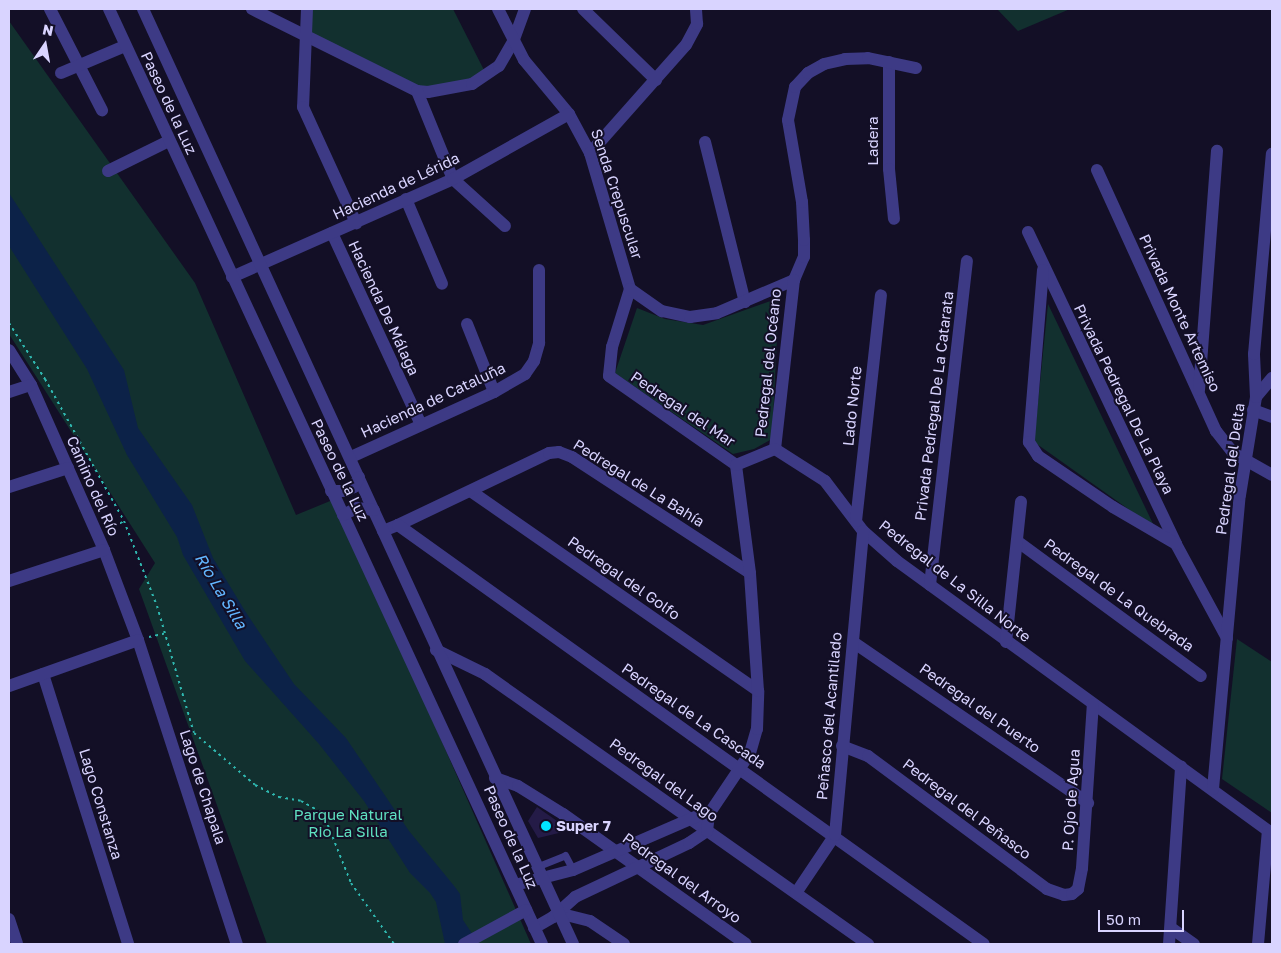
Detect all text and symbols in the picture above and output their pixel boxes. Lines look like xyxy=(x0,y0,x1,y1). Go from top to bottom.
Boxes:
north arrow xyxy=(20,20,70,70)
text: N xyxy=(41,20,55,39)
street label: Paseo de la Luz xyxy=(137,49,201,157)
street label: Ladera xyxy=(864,116,882,166)
street label: Senda Crepuscular xyxy=(587,126,647,262)
street label: Hacienda de Lérida xyxy=(330,149,462,223)
street label: Privada Monte Artemiso xyxy=(1135,231,1225,395)
street label: Hacienda De Málaga xyxy=(345,238,423,378)
street label: Pedregal del Océano xyxy=(751,288,785,438)
street label: Privada Pedregal De La Catarata xyxy=(911,290,957,522)
street label: Privada Pedregal De La Playa xyxy=(1070,301,1178,497)
street label: Hacienda de Cataluña xyxy=(358,359,508,441)
street label: Lado Norte xyxy=(839,365,865,447)
street label: Pedregal del Mar xyxy=(627,367,739,451)
street label: Pedregal del Delta xyxy=(1212,402,1248,536)
street label: Paseo de la Luz xyxy=(308,416,372,524)
street label: Camino del Río xyxy=(63,433,123,539)
street label: Pedregal de La Bahía xyxy=(570,435,708,531)
street label: Pedregal de La Silla Norte xyxy=(876,516,1034,646)
street label: Pedregal del Golfo xyxy=(564,532,684,624)
street label: Pedregal de La Quebrada xyxy=(1041,535,1197,655)
water label: Río La Silla xyxy=(191,550,251,632)
street label: Peñasco del Acantilado xyxy=(813,631,845,801)
street label: Pedregal de La Cascada xyxy=(618,659,770,773)
street label: Pedregal del Puerto xyxy=(916,659,1044,757)
street label: Lago de Chapala xyxy=(176,727,230,847)
street label: Pedregal del Lago xyxy=(606,734,722,826)
street label: Lago Constanza xyxy=(76,746,126,862)
street label: P. Ojo de Agua xyxy=(1058,748,1084,852)
street label: Pedregal del Peñasco xyxy=(899,755,1035,863)
street label: Paseo de la Luz xyxy=(480,783,542,891)
park label: Parque Natural Rio La Silla xyxy=(294,805,402,840)
place label: Super 7 xyxy=(556,817,611,835)
marker: Super 7 xyxy=(540,820,552,832)
street label: Pedregal del Arroyo xyxy=(619,829,745,927)
scale bar xyxy=(1101,900,1187,932)
text: 50 m xyxy=(1106,910,1141,928)

